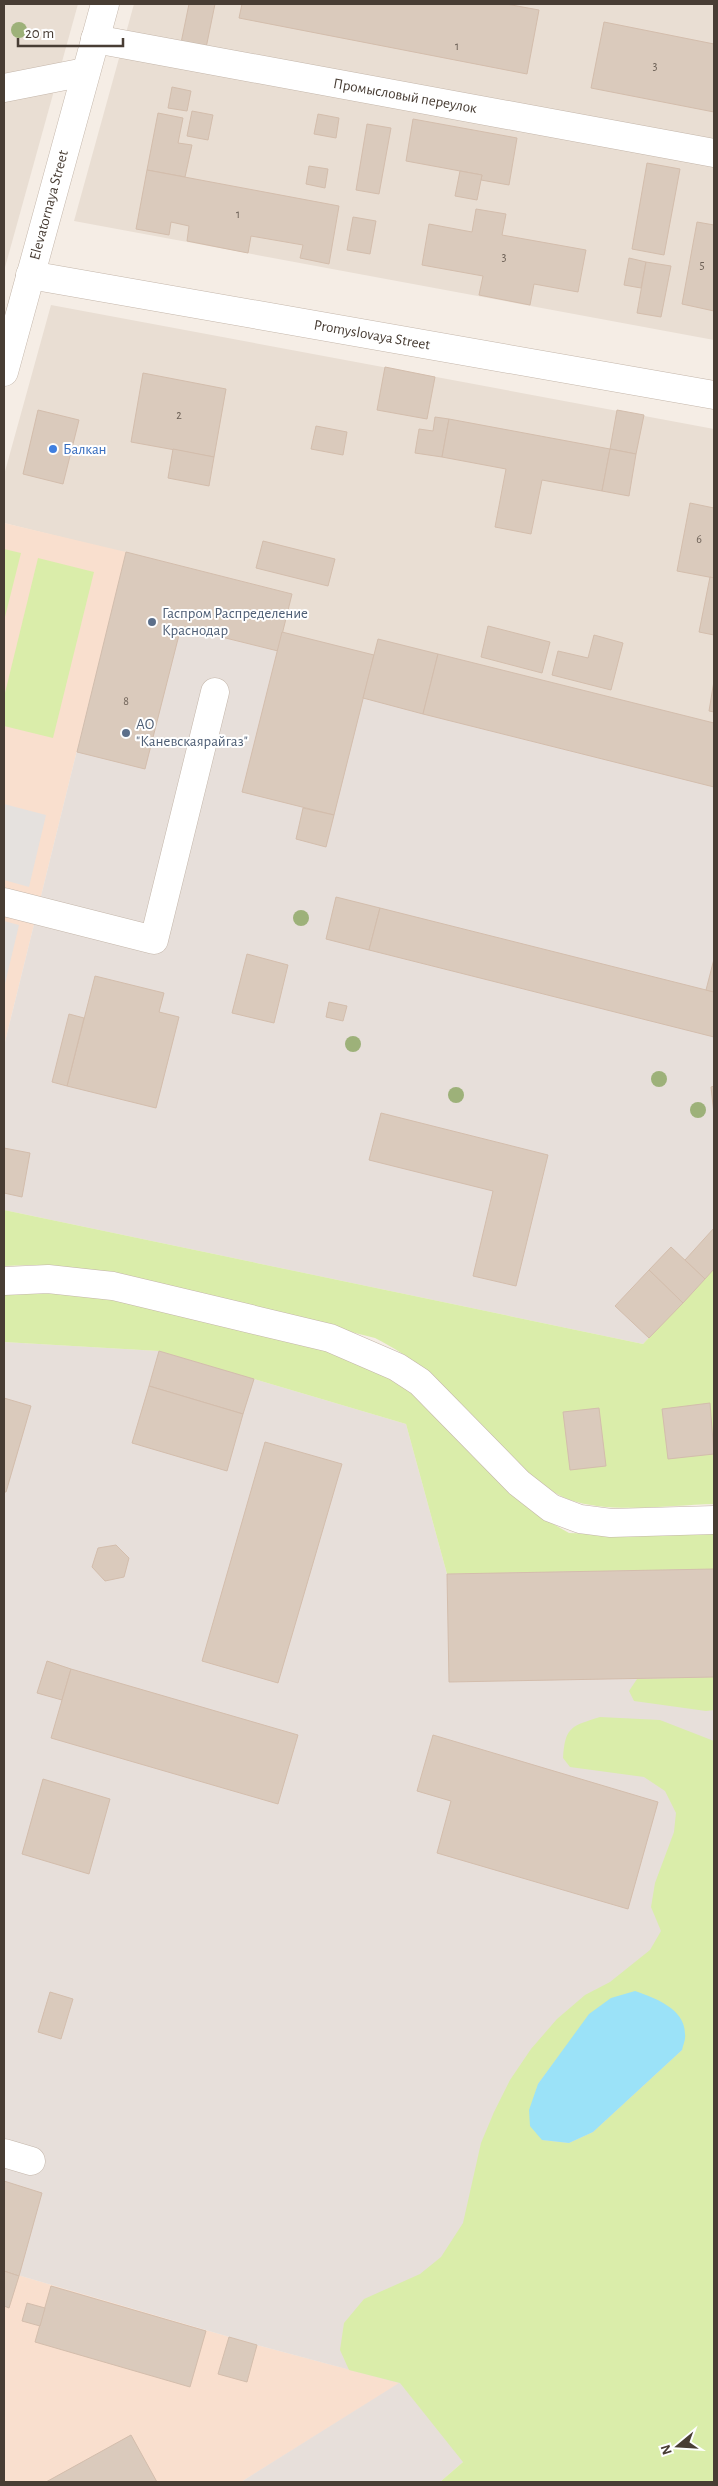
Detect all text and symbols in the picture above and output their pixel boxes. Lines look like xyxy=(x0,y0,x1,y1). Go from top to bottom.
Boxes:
scale bar xyxy=(18,15,122,47)
text: 20 m xyxy=(25,26,54,41)
house number: 1 xyxy=(455,40,459,52)
house number: 3 xyxy=(653,60,658,72)
street label: Промысловый переулок xyxy=(332,76,478,116)
street label: Elevatornaya Street xyxy=(27,148,71,261)
house number: 1 xyxy=(236,208,240,220)
house number: 3 xyxy=(502,251,507,263)
house number: 5 xyxy=(699,259,705,271)
street label: Promyslovaya Street xyxy=(313,317,432,353)
house number: 2 xyxy=(176,409,182,421)
place label: Балкан xyxy=(63,442,107,457)
marker: Балкан xyxy=(47,443,59,455)
house number: 6 xyxy=(696,533,702,545)
place label: Гаспром Распределение Краснодар xyxy=(162,606,308,638)
marker: Гаспром Распределение Краснодар xyxy=(146,616,158,628)
house number: 8 xyxy=(123,695,129,707)
place label: АО "Каневскаярайгаз" xyxy=(136,717,248,749)
marker: АО "Каневскаярайгаз" xyxy=(120,727,132,739)
north arrow xyxy=(653,2421,703,2471)
text: N xyxy=(658,2443,675,2457)

